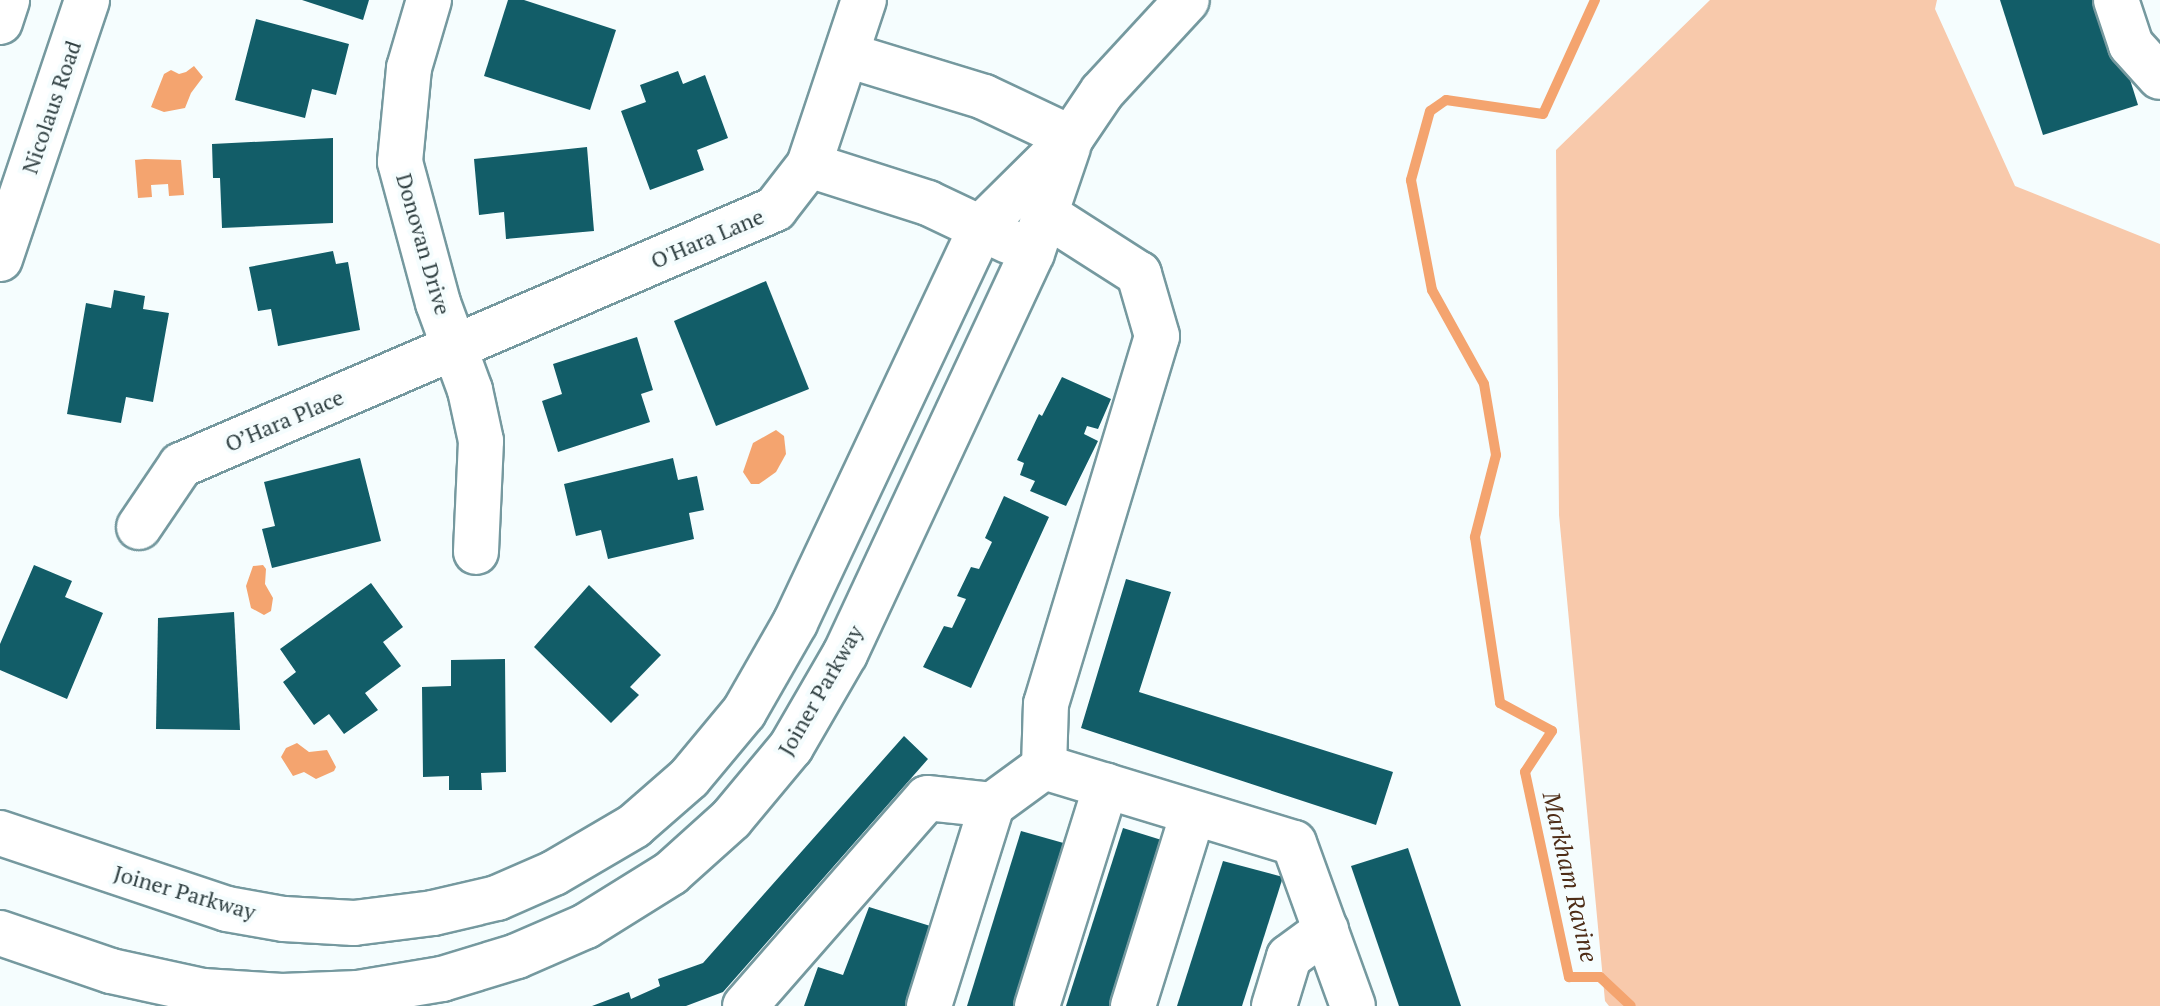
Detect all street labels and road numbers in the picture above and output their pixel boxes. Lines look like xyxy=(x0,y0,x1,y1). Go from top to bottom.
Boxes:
street label: Nicolaus Road xyxy=(16,37,86,177)
street label: Donovan Drive xyxy=(391,170,457,318)
street label: O'Hara Lane xyxy=(647,202,767,274)
street label: O’Hara Place xyxy=(221,383,347,457)
street label: Joiner Parkway xyxy=(772,620,868,760)
street label: Joiner Parkway xyxy=(111,859,259,925)

